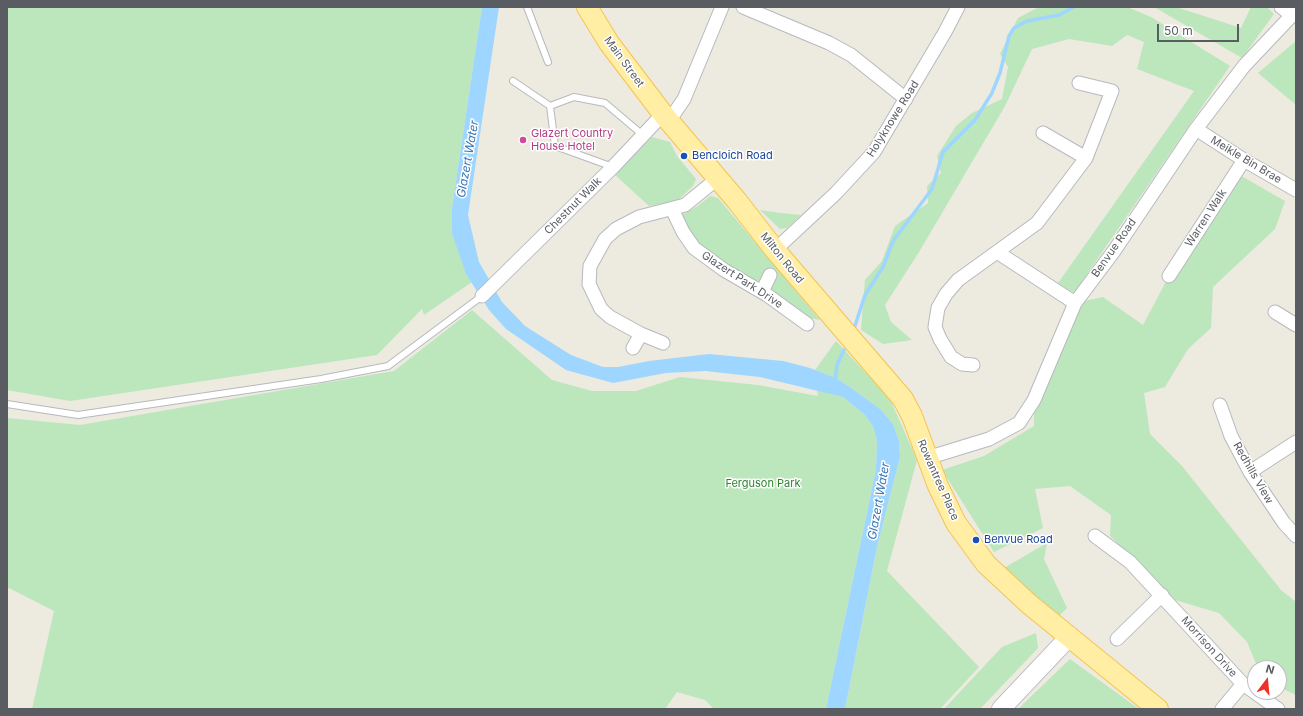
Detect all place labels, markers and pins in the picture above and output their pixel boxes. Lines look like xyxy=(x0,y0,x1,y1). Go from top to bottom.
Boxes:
place label: Glazert Country House Hotel xyxy=(531,127,613,153)
marker: Glazert Country House Hotel xyxy=(518,135,528,145)
place label: Bencloich Road xyxy=(692,149,773,163)
marker: Bencloich Road xyxy=(679,151,689,161)
place label: Benvue Road xyxy=(984,533,1053,547)
marker: Benvue Road xyxy=(971,535,981,545)

